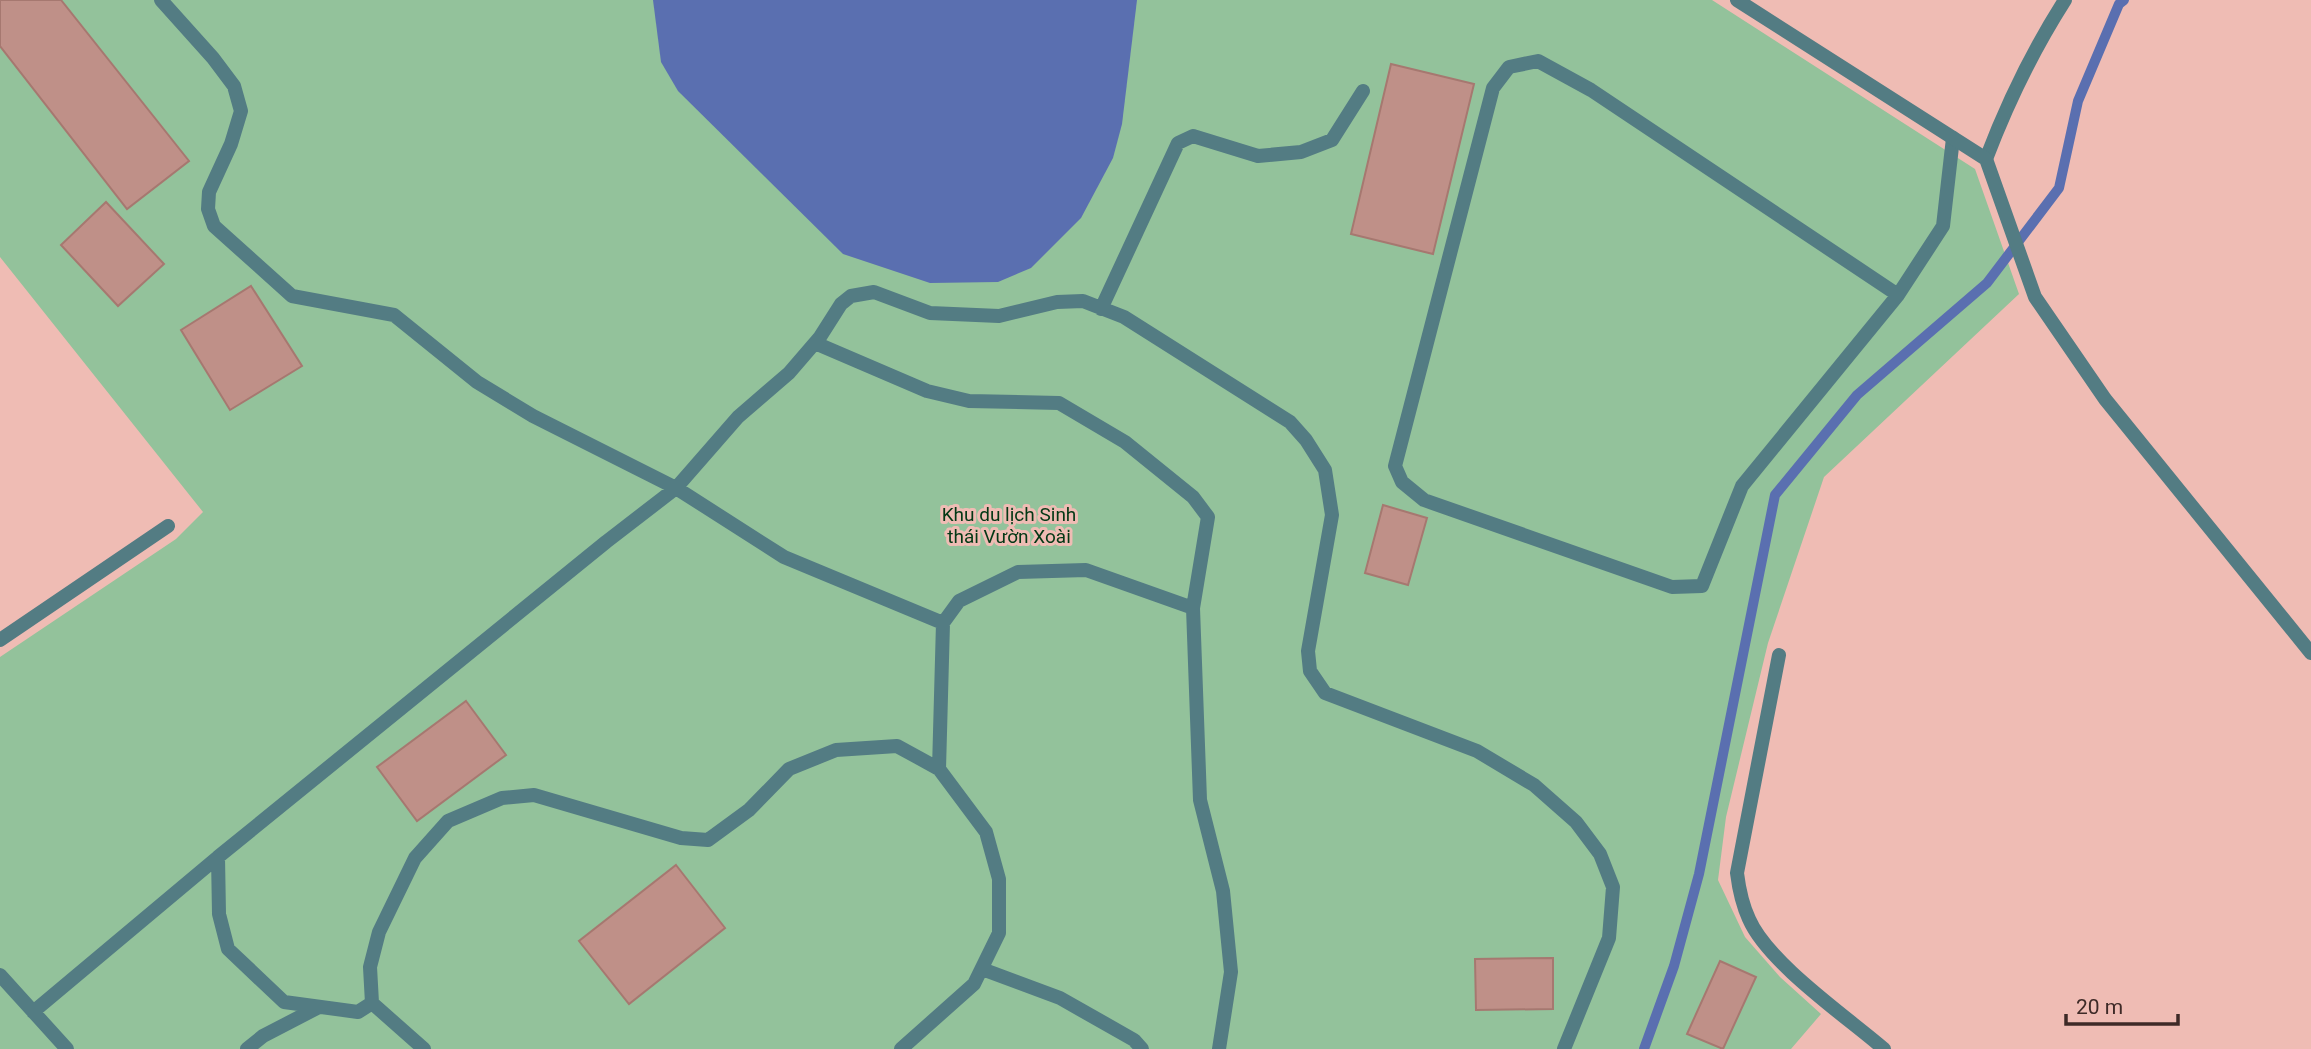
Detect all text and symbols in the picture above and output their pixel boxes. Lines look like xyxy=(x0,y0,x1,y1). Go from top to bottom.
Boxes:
park label: Khu du lịch Sinh thái Vườn Xoài xyxy=(942,503,1076,548)
scale bar xyxy=(2066,982,2178,1026)
text: 20 m xyxy=(2076,995,2123,1019)

